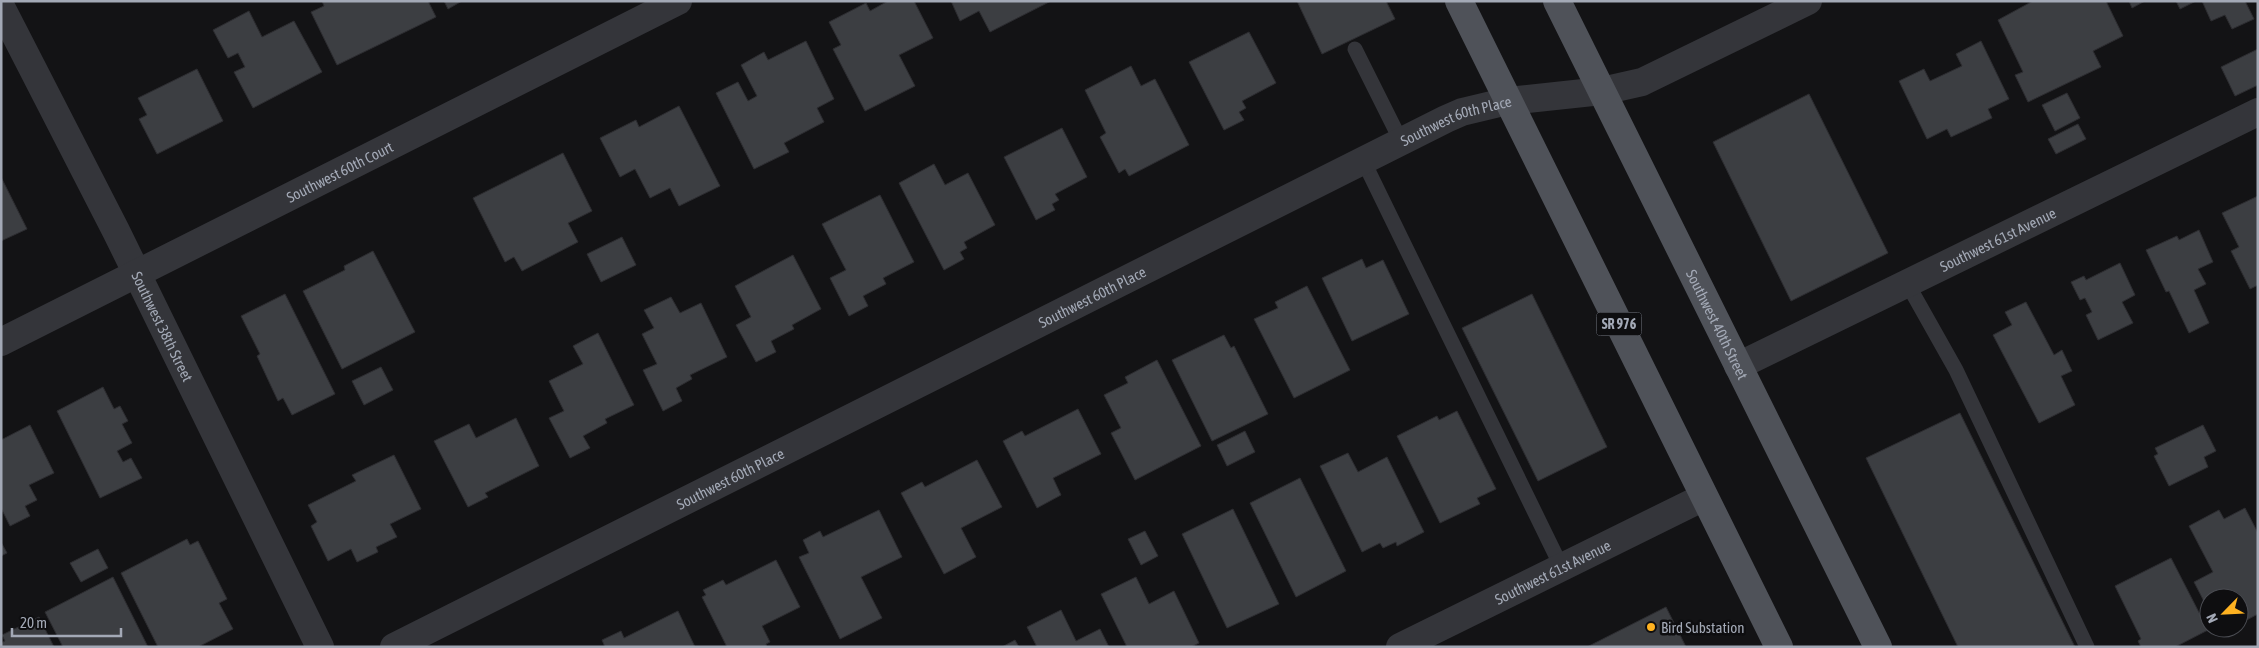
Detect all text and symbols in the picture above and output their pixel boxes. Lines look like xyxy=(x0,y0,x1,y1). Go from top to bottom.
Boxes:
street label: Southwest 60th Place xyxy=(1397,92,1513,149)
street label: Southwest 60th Court xyxy=(283,138,396,205)
street label: Southwest 61st Avenue xyxy=(1937,204,2059,275)
street label: Southwest 60th Place xyxy=(1035,263,1149,331)
street label: Southwest 40th Street xyxy=(1683,267,1752,382)
street label: Southwest 38th Street xyxy=(129,269,197,384)
road number: SR 976 xyxy=(1596,312,1642,336)
street label: Southwest 60th Place xyxy=(673,444,787,512)
street label: Southwest 61st Avenue xyxy=(1492,536,1613,607)
north arrow xyxy=(2199,588,2249,638)
scale bar xyxy=(12,606,121,638)
text: N xyxy=(2203,611,2221,625)
text: 20 m xyxy=(20,614,47,631)
place label: Bird Substation xyxy=(1661,619,1745,636)
marker: Bird Substation xyxy=(1645,621,1657,633)

